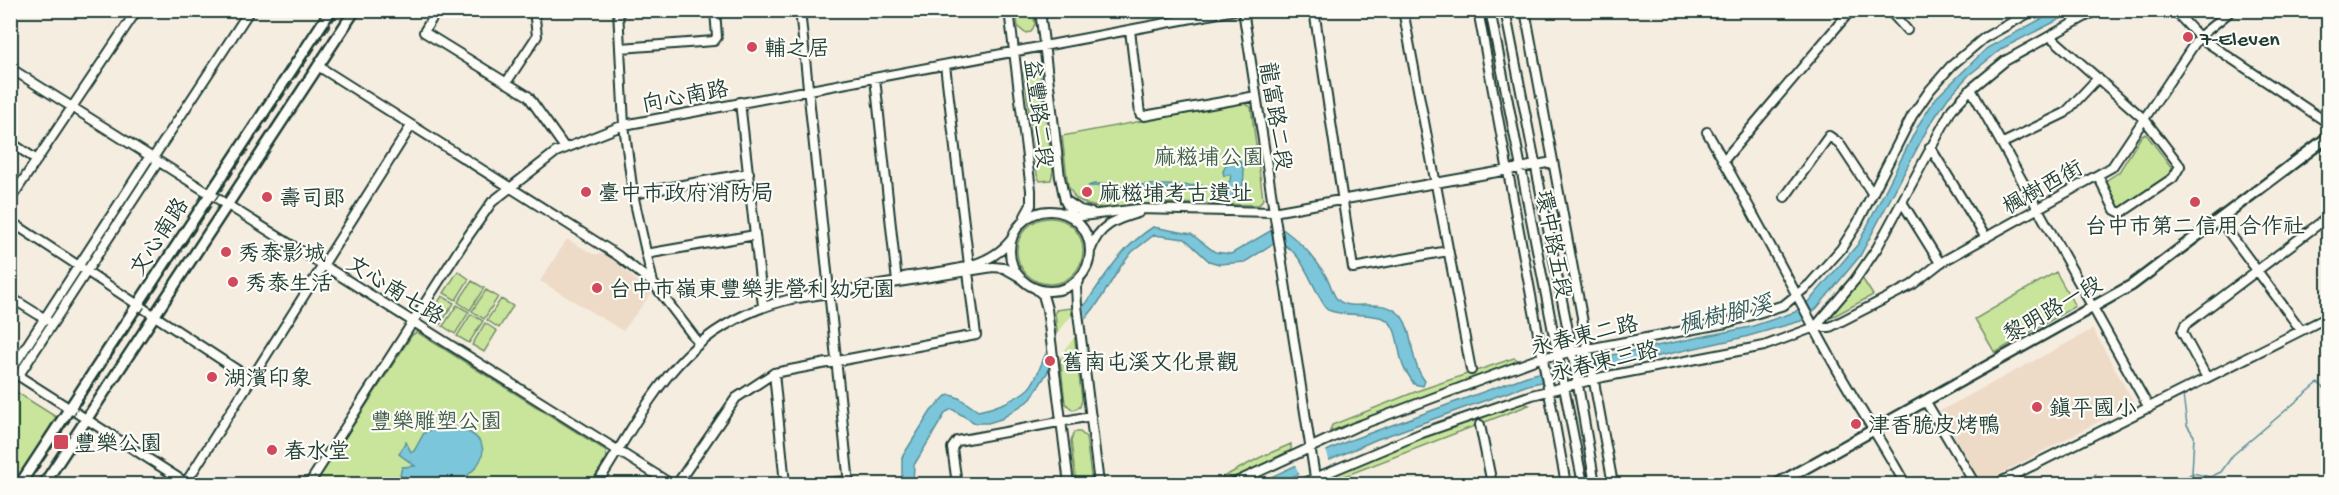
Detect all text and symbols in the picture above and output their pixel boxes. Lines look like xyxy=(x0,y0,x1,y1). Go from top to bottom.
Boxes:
place label: 7-Eleven xyxy=(2199,28,2280,54)
marker: 7-Eleven xyxy=(2181,30,2195,44)
place label: 輔之居 xyxy=(764,37,830,64)
marker: 輔之居 xyxy=(745,40,759,54)
street label: 益豐路二段 xyxy=(1016,57,1058,170)
street label: 龍富路二段 xyxy=(1252,60,1296,173)
street label: 向心南路 xyxy=(640,76,731,120)
park label: 麻糍埔公園 xyxy=(1154,145,1264,173)
street label: 楓樹西街 xyxy=(1999,156,2089,222)
place label: 臺中市政府消防局 xyxy=(598,181,774,209)
place label: 麻糍埔考古遺址 xyxy=(1099,181,1253,209)
marker: 臺中市政府消防局 xyxy=(579,185,593,199)
marker: 麻糍埔考古遺址 xyxy=(1080,185,1094,199)
place label: 壽司郎 xyxy=(279,186,345,214)
street label: 環中路五段 xyxy=(1528,188,1576,301)
marker: 壽司郎 xyxy=(260,190,274,204)
street label: 文心南路 xyxy=(125,193,196,282)
marker: 台中市第二信用合作社 xyxy=(2188,195,2202,209)
place label: 台中市第二信用合作社 xyxy=(2085,214,2305,242)
place label: 秀泰影城 xyxy=(238,241,326,269)
marker: 秀泰影城 xyxy=(219,245,233,259)
street label: 文心南七路 xyxy=(340,251,448,333)
place label: 秀泰生活 xyxy=(245,271,333,299)
street label: 黎明路一段 xyxy=(1999,271,2108,350)
marker: 秀泰生活 xyxy=(226,275,240,289)
place label: 台中市嶺東豐樂非營利幼兒園 xyxy=(609,277,895,305)
marker: 台中市嶺東豐樂非營利幼兒園 xyxy=(590,281,604,295)
water label: 楓樹腳溪 xyxy=(1676,290,1778,343)
street label: 永春東二路 xyxy=(1528,311,1641,363)
street label: 永春東三路 xyxy=(1548,337,1661,389)
place label: 舊南屯溪文化景觀 xyxy=(1062,350,1238,378)
marker: 舊南屯溪文化景觀 xyxy=(1043,354,1057,368)
place label: 湖濱印象 xyxy=(224,366,312,394)
marker: 湖濱印象 xyxy=(205,370,219,384)
place label: 鎮平國小 xyxy=(2049,397,2137,424)
marker: 鎮平國小 xyxy=(2030,400,2044,414)
park label: 豐樂雕塑公園 xyxy=(370,409,502,437)
place label: 津香脆皮烤鴨 xyxy=(1868,413,2000,441)
marker: 津香脆皮烤鴨 xyxy=(1849,417,1863,431)
place label: 豐樂公園 xyxy=(74,431,162,459)
marker: 豐樂公園 xyxy=(52,433,70,451)
place label: 春水堂 xyxy=(284,439,350,467)
marker: 春水堂 xyxy=(265,443,279,457)

